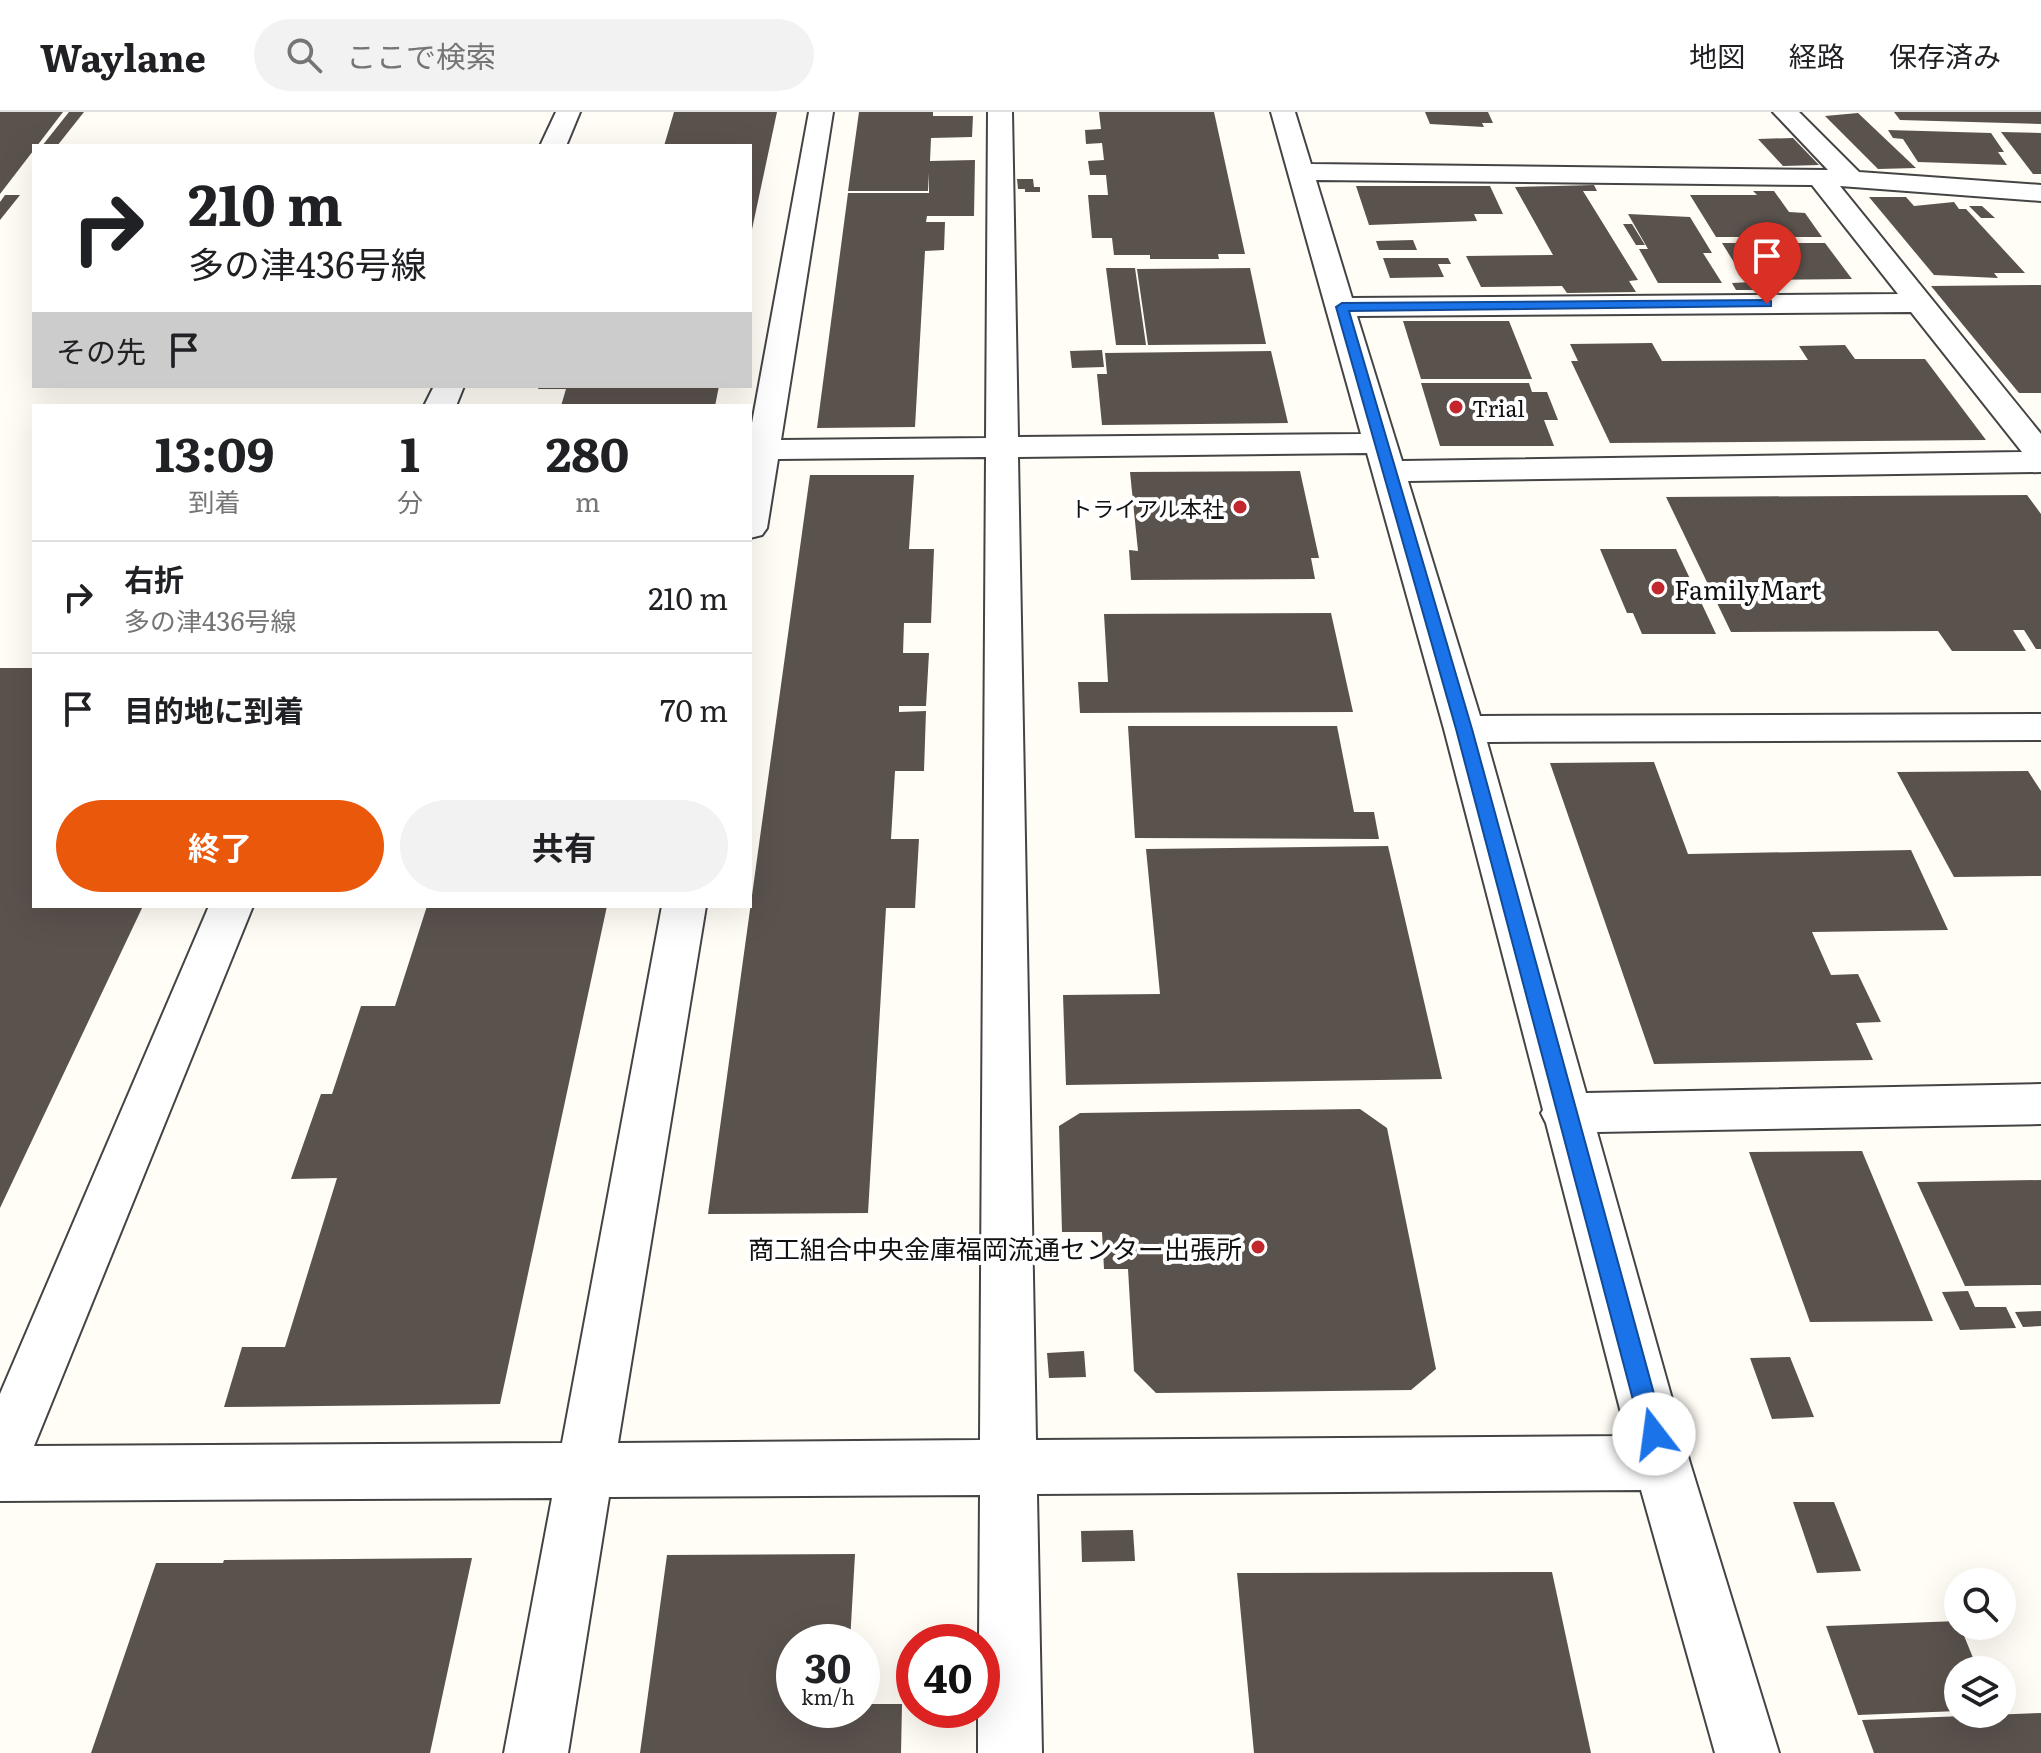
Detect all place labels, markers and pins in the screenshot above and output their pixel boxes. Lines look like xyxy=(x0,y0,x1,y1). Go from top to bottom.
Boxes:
pin xyxy=(1733,222,1801,304)
place label: Trial xyxy=(1472,391,1525,424)
marker: Trial xyxy=(1447,398,1465,416)
place label: トライアル本社 xyxy=(1070,491,1224,524)
marker: トライアル本社 xyxy=(1231,498,1249,516)
place label: FamilyMart xyxy=(1674,569,1822,608)
marker: FamilyMart xyxy=(1649,579,1667,597)
place label: 商工組合中央金庫福岡流通センター出張所 xyxy=(748,1228,1242,1267)
marker: 商工組合中央金庫福岡流通センター出張所 xyxy=(1249,1238,1267,1256)

